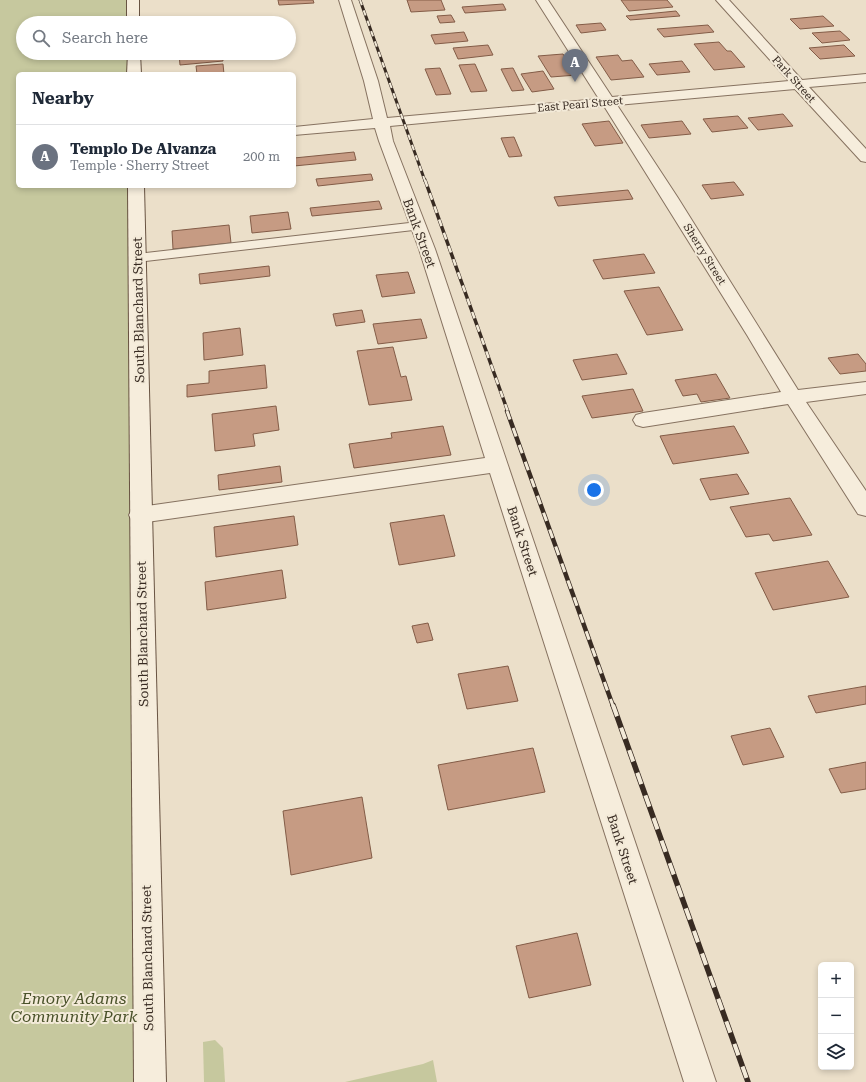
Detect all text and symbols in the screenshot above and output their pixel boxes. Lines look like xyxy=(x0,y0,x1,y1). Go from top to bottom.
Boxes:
search box xyxy=(16,16,296,60)
icon: search xyxy=(30,27,52,49)
text: Search here xyxy=(62,29,148,47)
pin: A xyxy=(562,49,588,82)
street label: Park Street xyxy=(769,53,818,105)
text: Nearby xyxy=(32,88,94,108)
street label: East Pearl Street xyxy=(537,94,624,115)
text: Templo De Alvanza xyxy=(70,140,216,158)
text: A xyxy=(40,149,50,164)
text: 200 m xyxy=(243,149,280,164)
text: Temple · Sherry Street xyxy=(70,158,209,173)
street label: Bank Street xyxy=(400,196,439,270)
street label: Sherry Street xyxy=(680,221,729,287)
street label: South Blanchard Street xyxy=(130,237,147,383)
your location xyxy=(584,480,604,500)
street label: Bank Street xyxy=(504,504,541,578)
street label: South Blanchard Street xyxy=(134,561,151,707)
street label: Bank Street xyxy=(604,812,641,886)
street label: South Blanchard Street xyxy=(139,885,156,1031)
map controls xyxy=(818,962,854,1070)
button: + xyxy=(818,962,854,998)
park label: Emory Adams Community Park xyxy=(11,989,138,1026)
button: − xyxy=(818,998,854,1034)
button: layers xyxy=(818,1034,854,1070)

